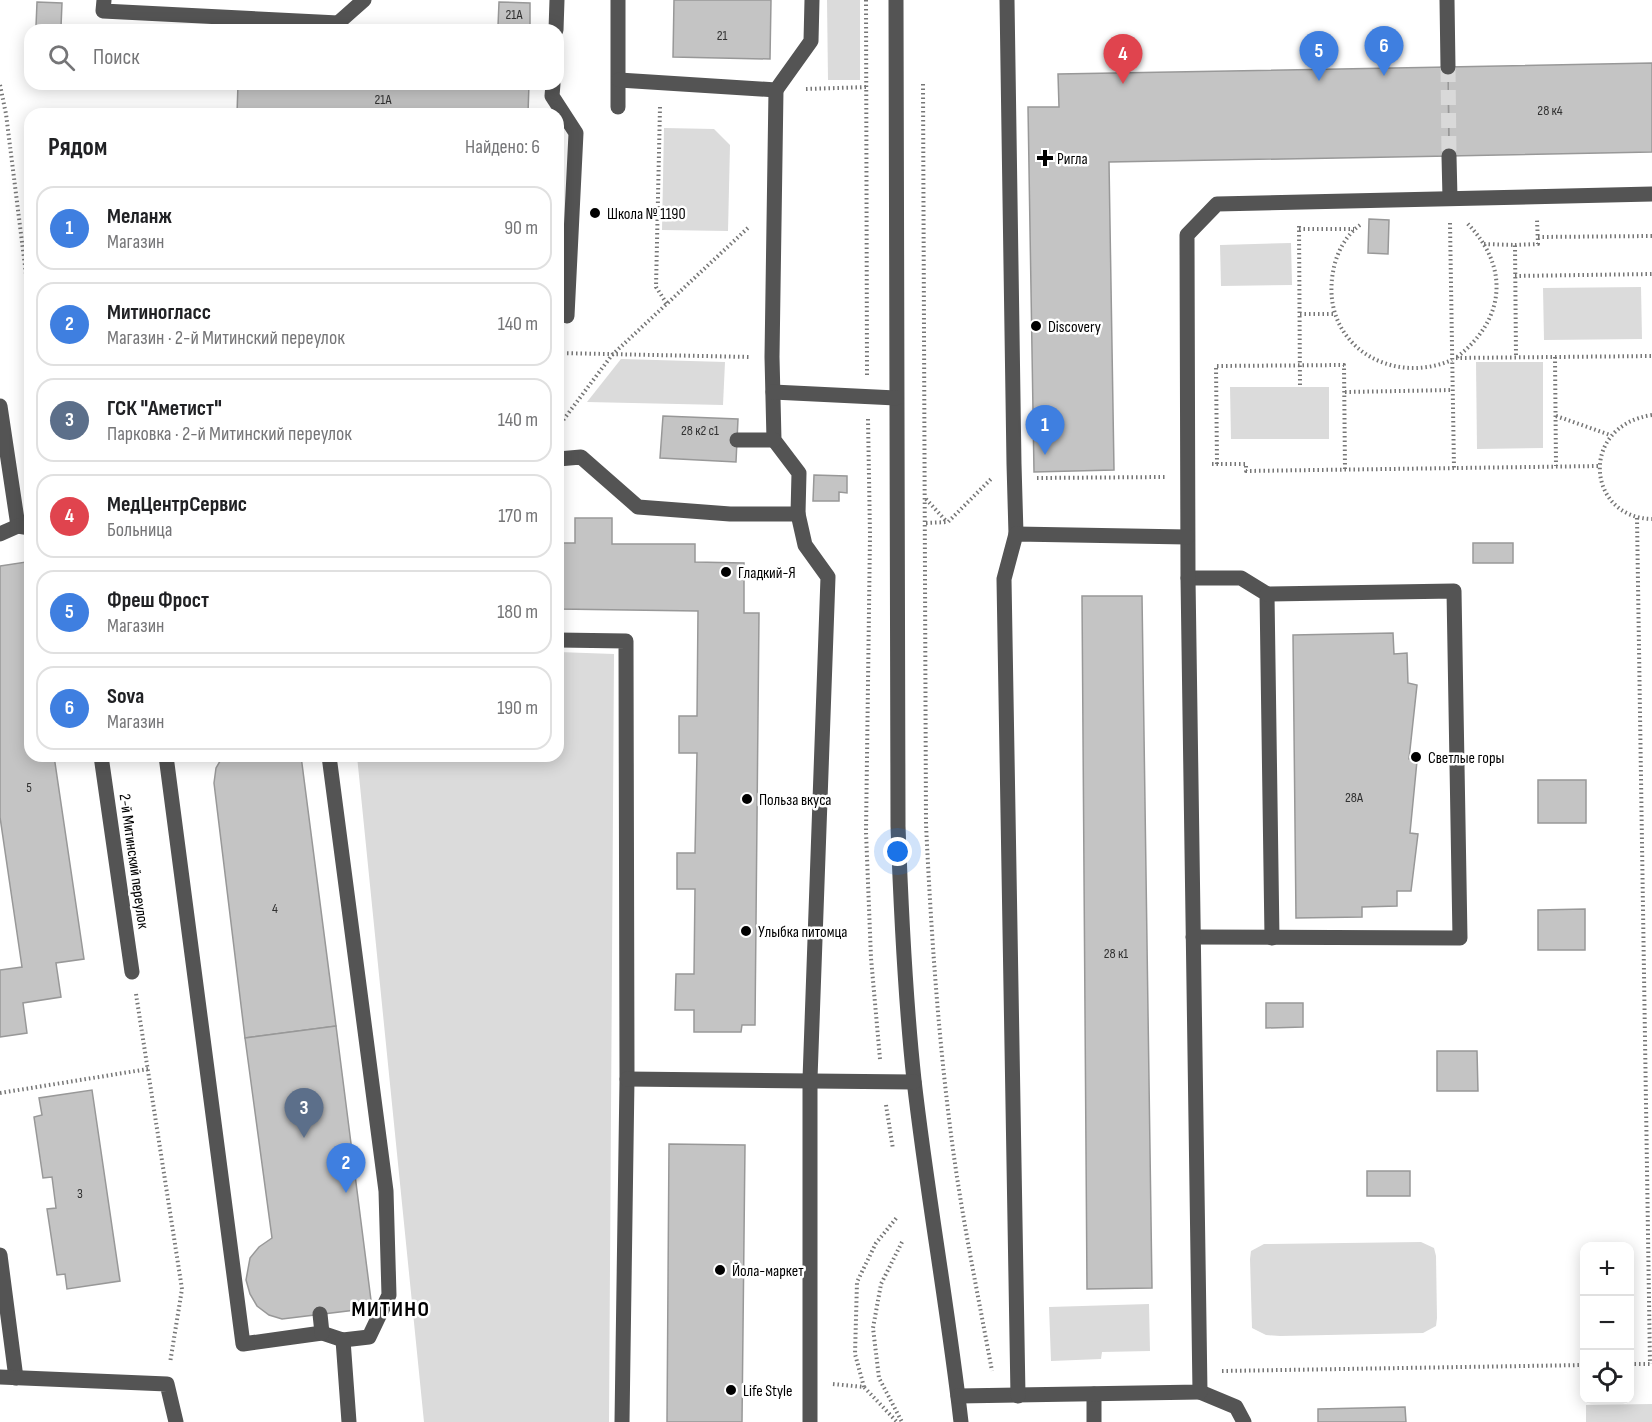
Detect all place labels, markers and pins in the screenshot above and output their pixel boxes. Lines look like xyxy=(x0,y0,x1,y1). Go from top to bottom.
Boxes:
pin: 6 xyxy=(1364,26,1404,76)
pin: 5 xyxy=(1300,32,1338,81)
pin: 4 xyxy=(1104,34,1142,84)
place label: Ригла xyxy=(1057,150,1088,169)
marker: Ригла xyxy=(1038,151,1052,165)
place label: Школа № 1190 xyxy=(607,205,686,224)
marker: Школа № 1190 xyxy=(588,206,602,220)
place label: Discovery xyxy=(1048,318,1101,337)
marker: Discovery xyxy=(1029,319,1043,333)
pin: 1 xyxy=(1026,406,1064,455)
place label: Гладкий-Я xyxy=(738,564,796,583)
marker: Гладкий-Я xyxy=(719,565,733,579)
place label: Светлые горы xyxy=(1428,749,1504,768)
marker: Светлые горы xyxy=(1409,750,1423,764)
place label: Польза вкуса xyxy=(759,791,832,810)
marker: Польза вкуса xyxy=(740,792,754,806)
place label: Улыбка питомца xyxy=(758,923,847,942)
marker: Улыбка питомца xyxy=(739,924,753,938)
pin: 3 xyxy=(284,1088,324,1138)
pin: 2 xyxy=(326,1144,366,1193)
place label: Йола-маркет xyxy=(732,1262,804,1281)
marker: Йола-маркет xyxy=(713,1263,727,1277)
place label: Life Style xyxy=(743,1382,793,1401)
marker: Life Style xyxy=(724,1383,738,1397)

